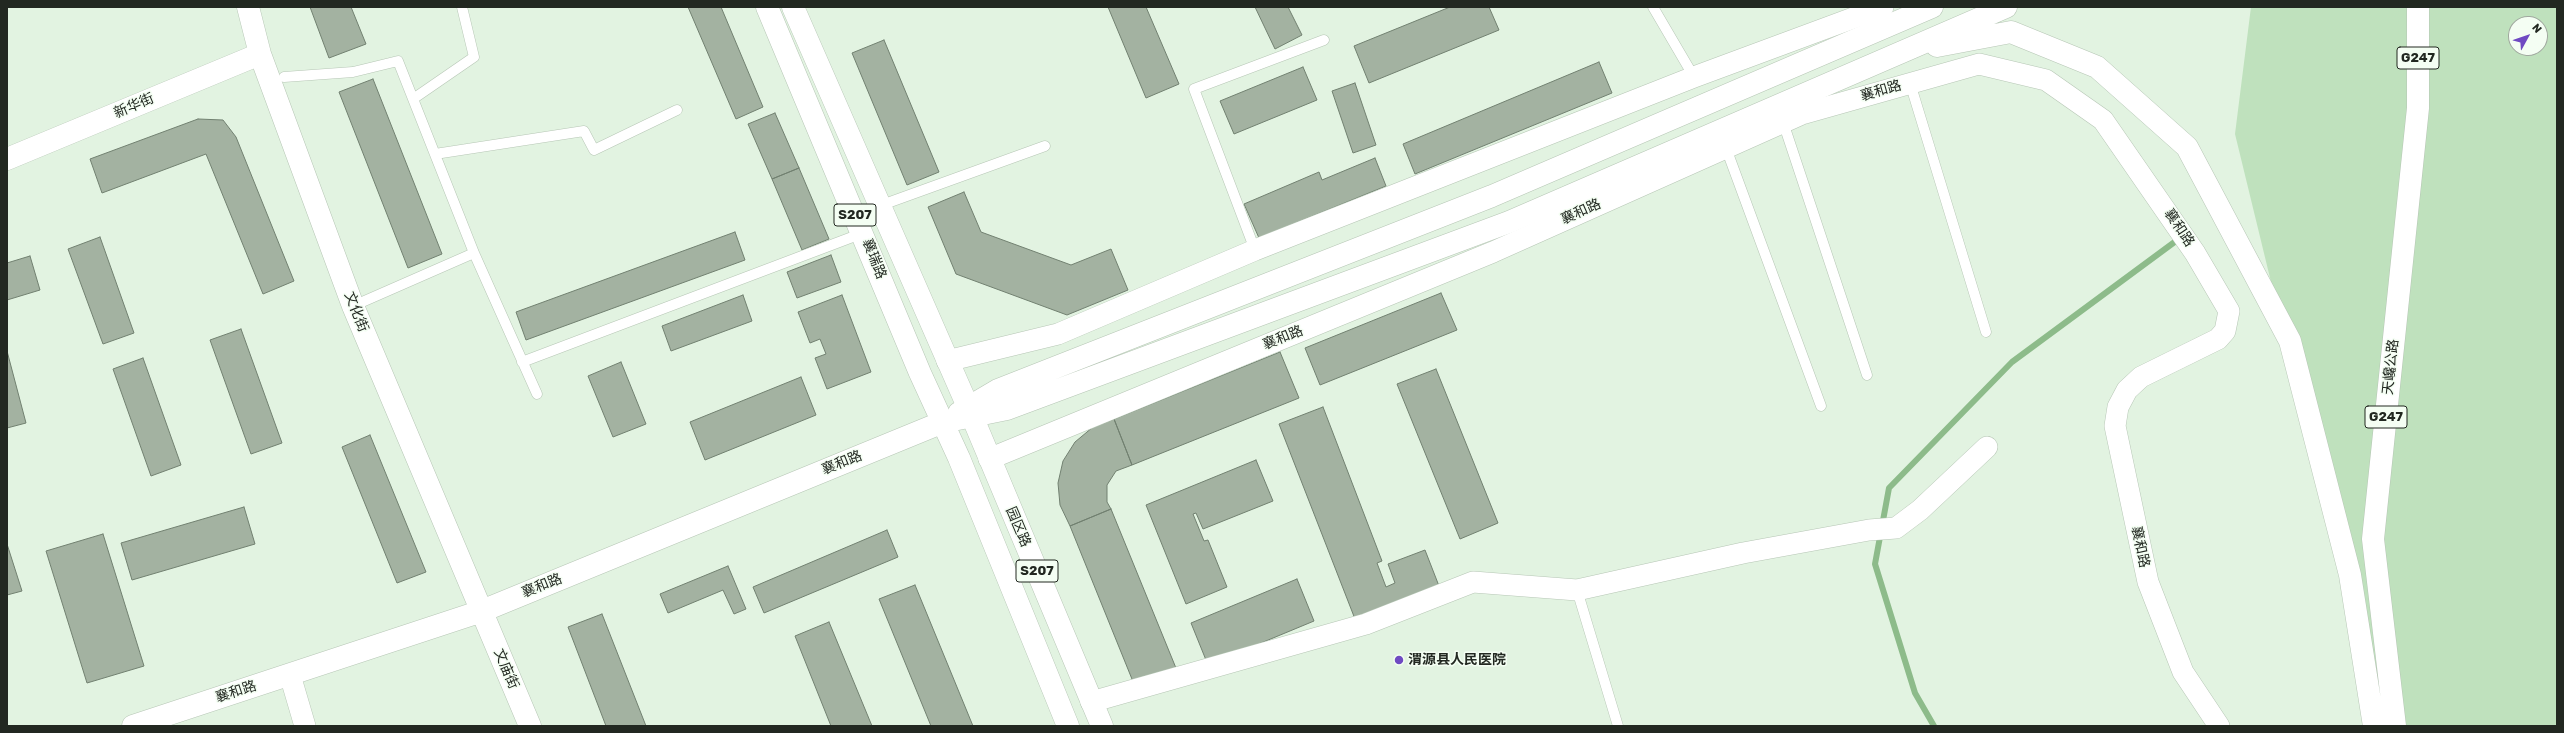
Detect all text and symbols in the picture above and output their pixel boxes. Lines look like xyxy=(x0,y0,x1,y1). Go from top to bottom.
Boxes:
north arrow xyxy=(2508,16,2548,56)
text: N xyxy=(2529,21,2544,36)
road number: G247 xyxy=(2397,47,2439,69)
street label: 襄和路 xyxy=(1858,77,1904,105)
street label: 新华街 xyxy=(111,90,157,122)
street label: 襄和路 xyxy=(1558,196,1604,228)
road number: S207 xyxy=(834,204,876,226)
street label: 襄和路 xyxy=(2160,206,2198,250)
street label: 襄瑞路 xyxy=(858,236,890,282)
street label: 文化街 xyxy=(340,289,372,335)
street label: 襄和路 xyxy=(1260,322,1306,354)
street label: 天巉公路 xyxy=(2380,338,2402,396)
road number: G247 xyxy=(2365,406,2407,428)
street label: 襄和路 xyxy=(819,447,865,479)
street label: 园区路 xyxy=(1002,504,1034,550)
street label: 襄和路 xyxy=(2127,525,2153,569)
road number: S207 xyxy=(1016,560,1058,582)
street label: 襄和路 xyxy=(519,570,565,602)
street label: 文庙街 xyxy=(490,646,522,692)
place label: 渭源县人民医院 xyxy=(1408,652,1506,668)
marker: 渭源县人民医院 xyxy=(1393,654,1405,666)
street label: 襄和路 xyxy=(213,678,259,706)

